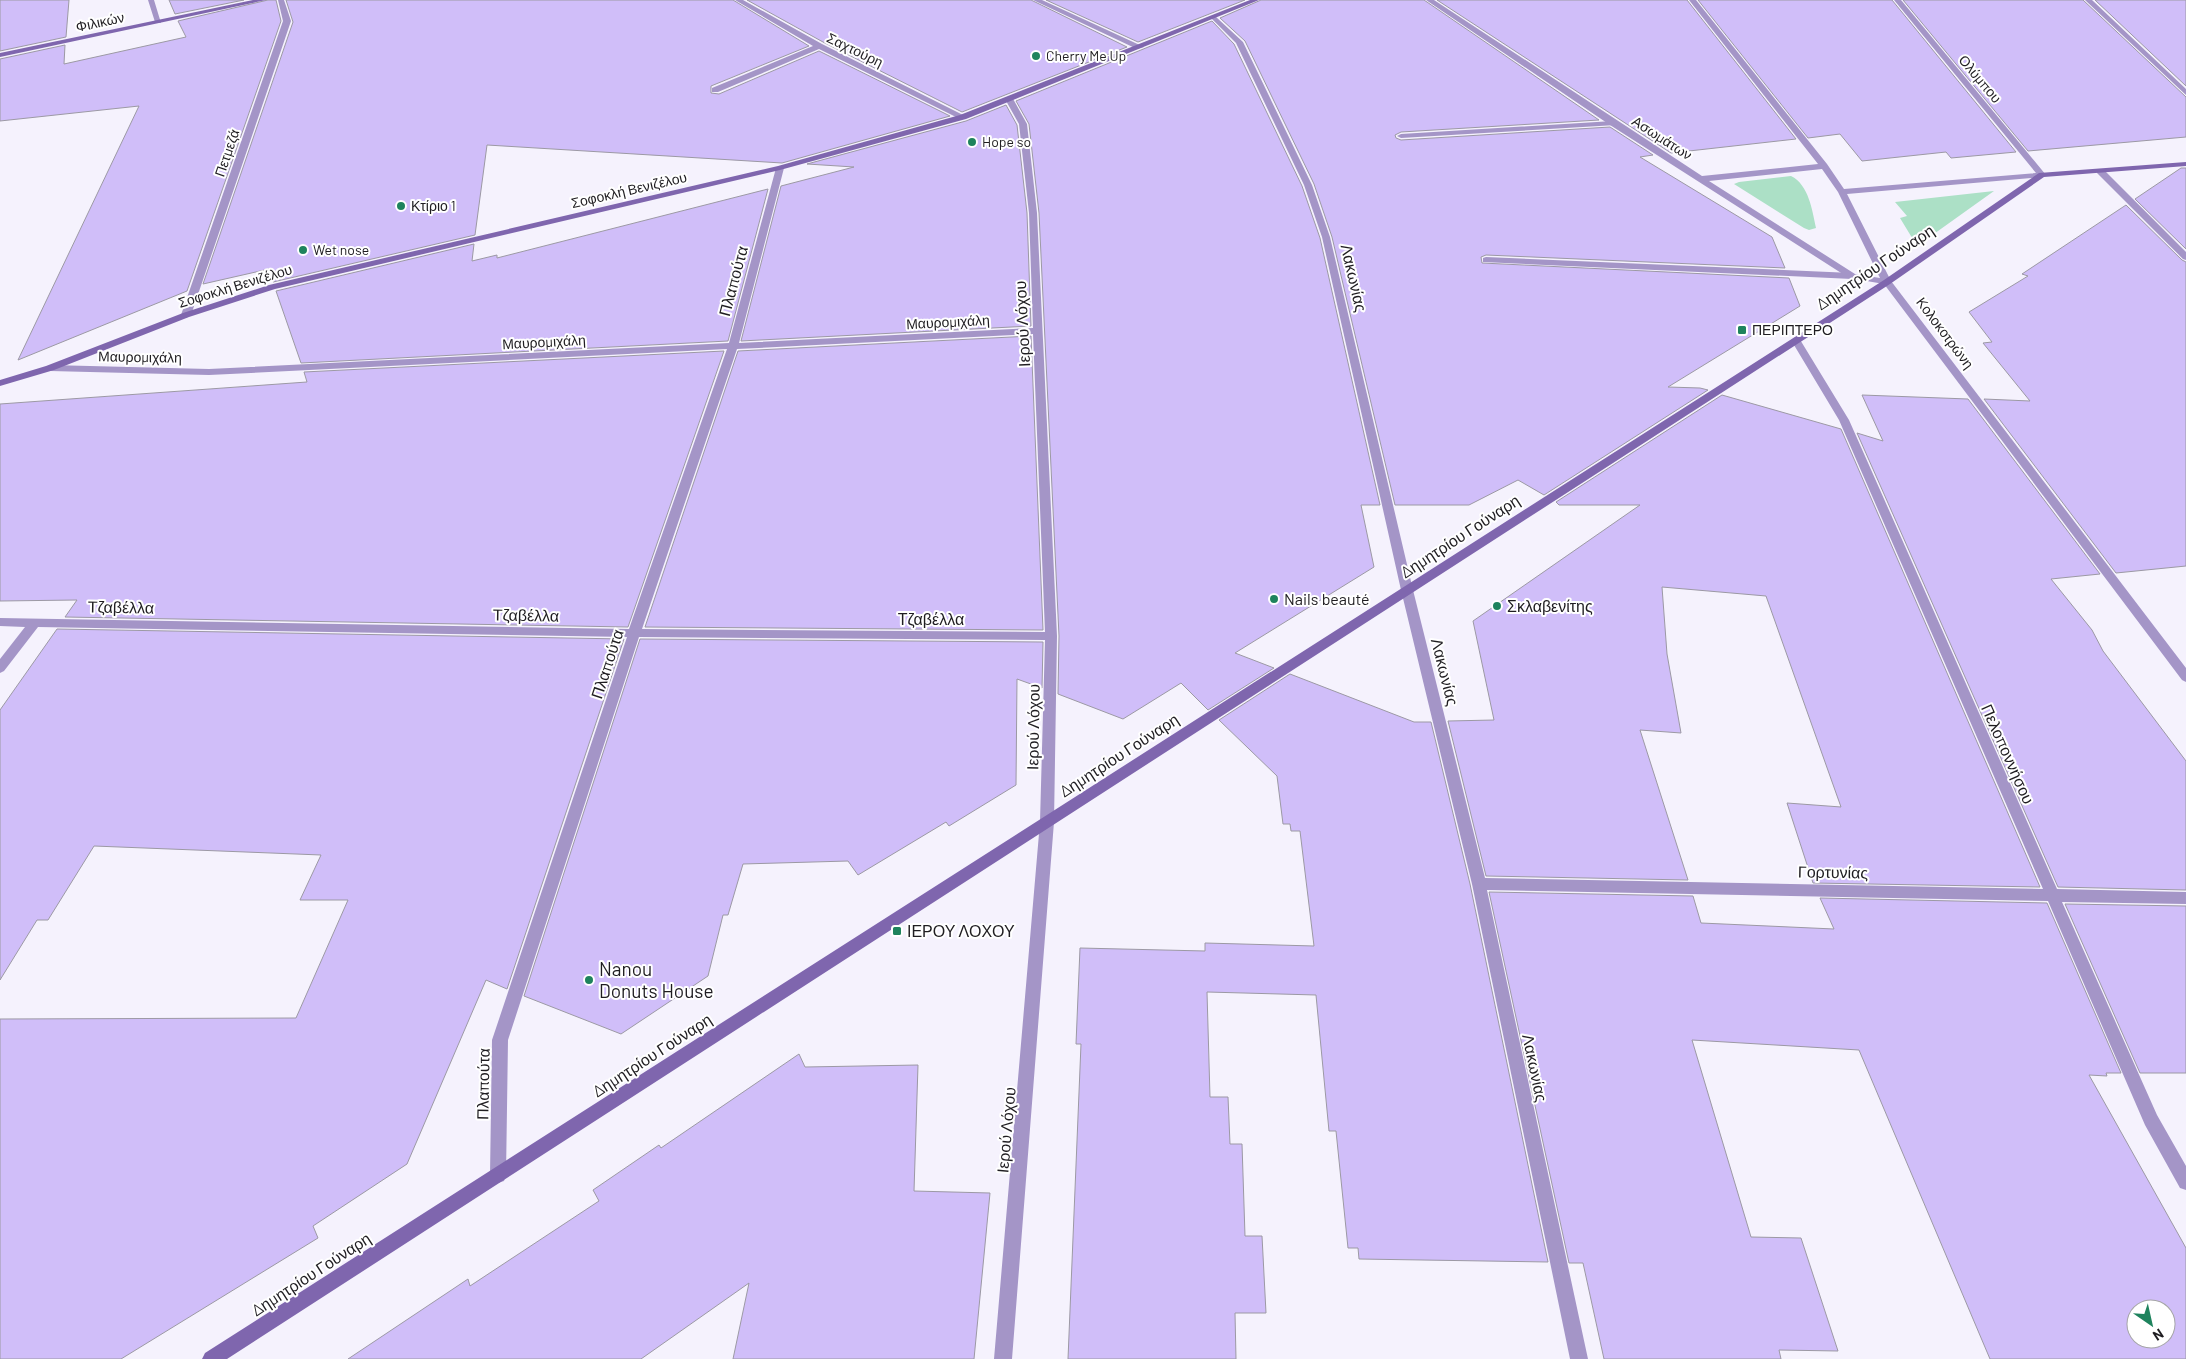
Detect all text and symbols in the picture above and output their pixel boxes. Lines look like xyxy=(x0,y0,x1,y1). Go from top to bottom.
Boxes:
street label: Φιλικών xyxy=(74,8,126,35)
street label: Σαχτούρη xyxy=(824,29,886,70)
place label: Cherry Me Up xyxy=(1046,47,1126,64)
marker: Cherry Me Up xyxy=(1030,50,1042,62)
street label: Ολύμπου xyxy=(1955,51,2005,106)
street label: Ασωμάτων xyxy=(1629,112,1695,163)
street label: Πετμεζά xyxy=(210,127,243,179)
place label: Hope so xyxy=(982,133,1031,150)
marker: Hope so xyxy=(966,136,978,148)
street label: Σοφοκλή Βενιζέλου xyxy=(569,168,688,211)
place label: Κτίριο 1 xyxy=(411,197,456,214)
marker: Κτίριο 1 xyxy=(395,200,407,212)
street label: Δημητρίου Γούναρη xyxy=(1812,220,1937,313)
place label: Wet nose xyxy=(313,241,369,258)
street label: Λακωνίας xyxy=(1337,242,1372,314)
marker: Wet nose xyxy=(297,244,309,256)
street label: Πλαπούτα xyxy=(714,244,751,318)
street label: Σοφοκλή Βενιζέλου xyxy=(176,260,294,311)
street label: Ιερού Λόχου xyxy=(1010,280,1033,368)
street label: Κολοκοτρώνη xyxy=(1913,294,1978,372)
street label: Μαυρομιχάλη xyxy=(906,311,990,332)
place label: ΠΕΡΙΠΤΕΡΟ xyxy=(1752,321,1833,338)
marker: ΠΕΡΙΠΤΕΡΟ xyxy=(1736,324,1748,336)
street label: Μαυρομιχάλη xyxy=(502,331,586,352)
street label: Μαυρομιχάλη xyxy=(98,347,182,366)
street label: Δημητρίου Γούναρη xyxy=(1397,490,1523,581)
place label: Nails beauté xyxy=(1284,589,1370,608)
marker: Nails beauté xyxy=(1268,593,1280,605)
street label: Τζαβέλλα xyxy=(88,596,154,618)
place label: Σκλαβενίτης xyxy=(1507,596,1593,615)
marker: Σκλαβενίτης xyxy=(1491,600,1503,612)
street label: Τζαβέλλα xyxy=(493,604,559,626)
street label: Τζαβέλλα xyxy=(898,609,964,629)
street label: Πλαπούτα xyxy=(586,627,627,701)
street label: Λακωνίας xyxy=(1428,636,1463,708)
street label: Ιερού Λόχου xyxy=(1022,684,1043,770)
street label: Πελοποννήσου xyxy=(1978,701,2039,807)
street label: Δημητρίου Γούναρη xyxy=(1056,709,1182,800)
street label: Γορτυνίας xyxy=(1798,861,1869,882)
place label: ΙΕΡΟΥ ΛΟΧΟΥ xyxy=(907,921,1015,940)
marker: ΙΕΡΟΥ ΛΟΧΟΥ xyxy=(891,925,903,937)
place label: Nanou Donuts House xyxy=(599,957,714,1002)
marker: Nanou Donuts House xyxy=(583,974,595,986)
street label: Δημητρίου Γούναρη xyxy=(589,1009,715,1100)
street label: Λακωνίας xyxy=(1519,1032,1552,1104)
street label: Πλαπούτα xyxy=(472,1048,493,1120)
street label: Ιερού Λόχου xyxy=(992,1086,1019,1174)
street label: Δημητρίου Γούναρη xyxy=(248,1228,374,1319)
north arrow xyxy=(2126,1299,2176,1349)
text: N xyxy=(2150,1326,2167,1345)

